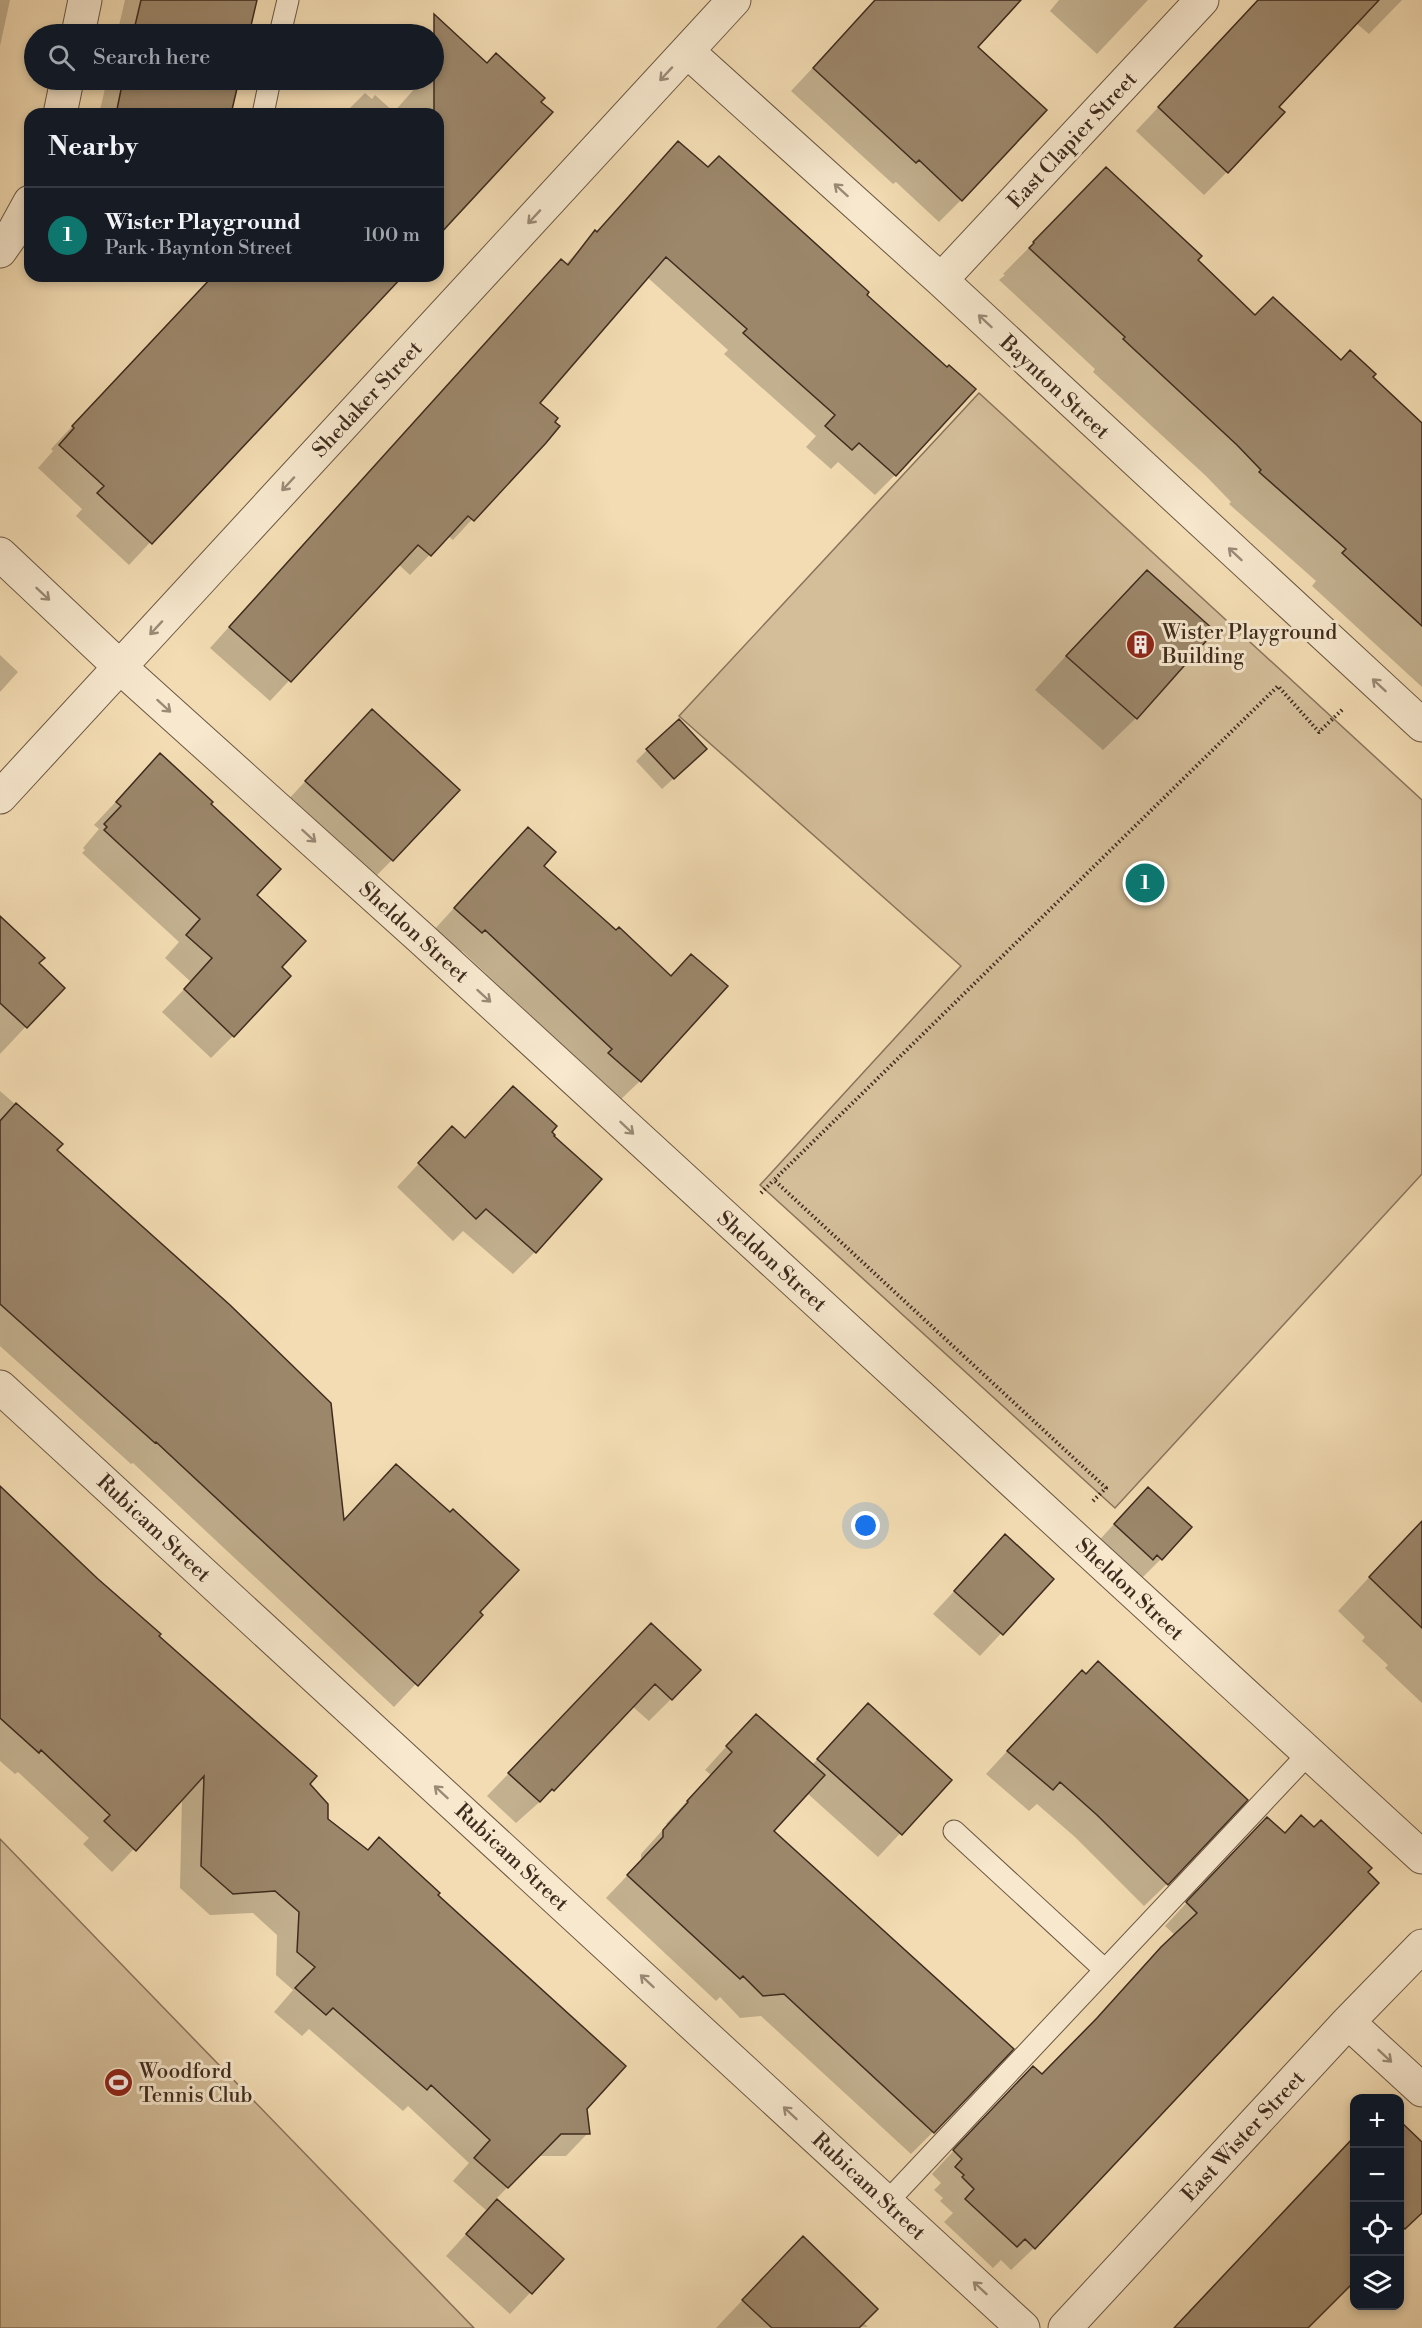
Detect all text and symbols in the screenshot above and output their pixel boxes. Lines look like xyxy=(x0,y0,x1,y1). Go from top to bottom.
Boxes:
search box xyxy=(24,24,444,90)
icon: search xyxy=(45,41,78,74)
text: Search here xyxy=(93,44,210,71)
one-way arrow xyxy=(659,66,673,81)
street label: East Clapier Street xyxy=(1003,66,1143,215)
text: Nearby xyxy=(48,131,138,163)
one-way arrow xyxy=(833,183,848,197)
text: Wister Playground xyxy=(105,209,301,236)
one-way arrow xyxy=(527,210,541,225)
text: 1 xyxy=(63,223,72,248)
text: 100 m xyxy=(364,223,420,248)
text: Park · Baynton Street xyxy=(105,236,292,261)
one-way arrow xyxy=(977,314,992,328)
street label: Baynton Street xyxy=(993,330,1115,446)
street label: Shedaker Street xyxy=(307,336,429,463)
one-way arrow xyxy=(281,477,295,492)
one-way arrow xyxy=(1228,547,1243,561)
one-way arrow xyxy=(35,587,50,601)
one-way arrow xyxy=(149,620,163,635)
place label: Wister Playground Building xyxy=(1161,620,1337,670)
building icon: Wister Playground Building xyxy=(1125,628,1157,660)
one-way arrow xyxy=(1372,678,1387,692)
one-way arrow xyxy=(156,699,171,713)
one-way arrow xyxy=(301,829,316,843)
pin: 1 xyxy=(1126,860,1164,906)
street label: Sheldon Street xyxy=(353,877,474,989)
one-way arrow xyxy=(476,989,491,1003)
one-way arrow xyxy=(620,1121,635,1135)
street label: Sheldon Street xyxy=(711,1206,832,1318)
street label: Rubicam Street xyxy=(91,1469,216,1589)
your location xyxy=(851,1511,880,1540)
street label: Sheldon Street xyxy=(1070,1533,1189,1647)
one-way arrow xyxy=(434,1785,449,1799)
street label: Rubicam Street xyxy=(449,1798,574,1918)
one-way arrow xyxy=(639,1974,654,1988)
one-way arrow xyxy=(1377,2049,1392,2063)
place label: Woodford Tennis Club xyxy=(138,2059,253,2109)
street label: East Wister Street xyxy=(1177,2066,1311,2207)
sports icon: Woodford Tennis Club xyxy=(102,2067,134,2099)
map controls xyxy=(1350,2094,1404,2310)
button: + xyxy=(1350,2094,1404,2148)
one-way arrow xyxy=(783,2106,798,2120)
street label: Rubicam Street xyxy=(806,2127,931,2247)
button: − xyxy=(1350,2148,1404,2202)
button: locate xyxy=(1350,2202,1404,2256)
button: layers xyxy=(1350,2256,1404,2310)
one-way arrow xyxy=(972,2281,987,2295)

